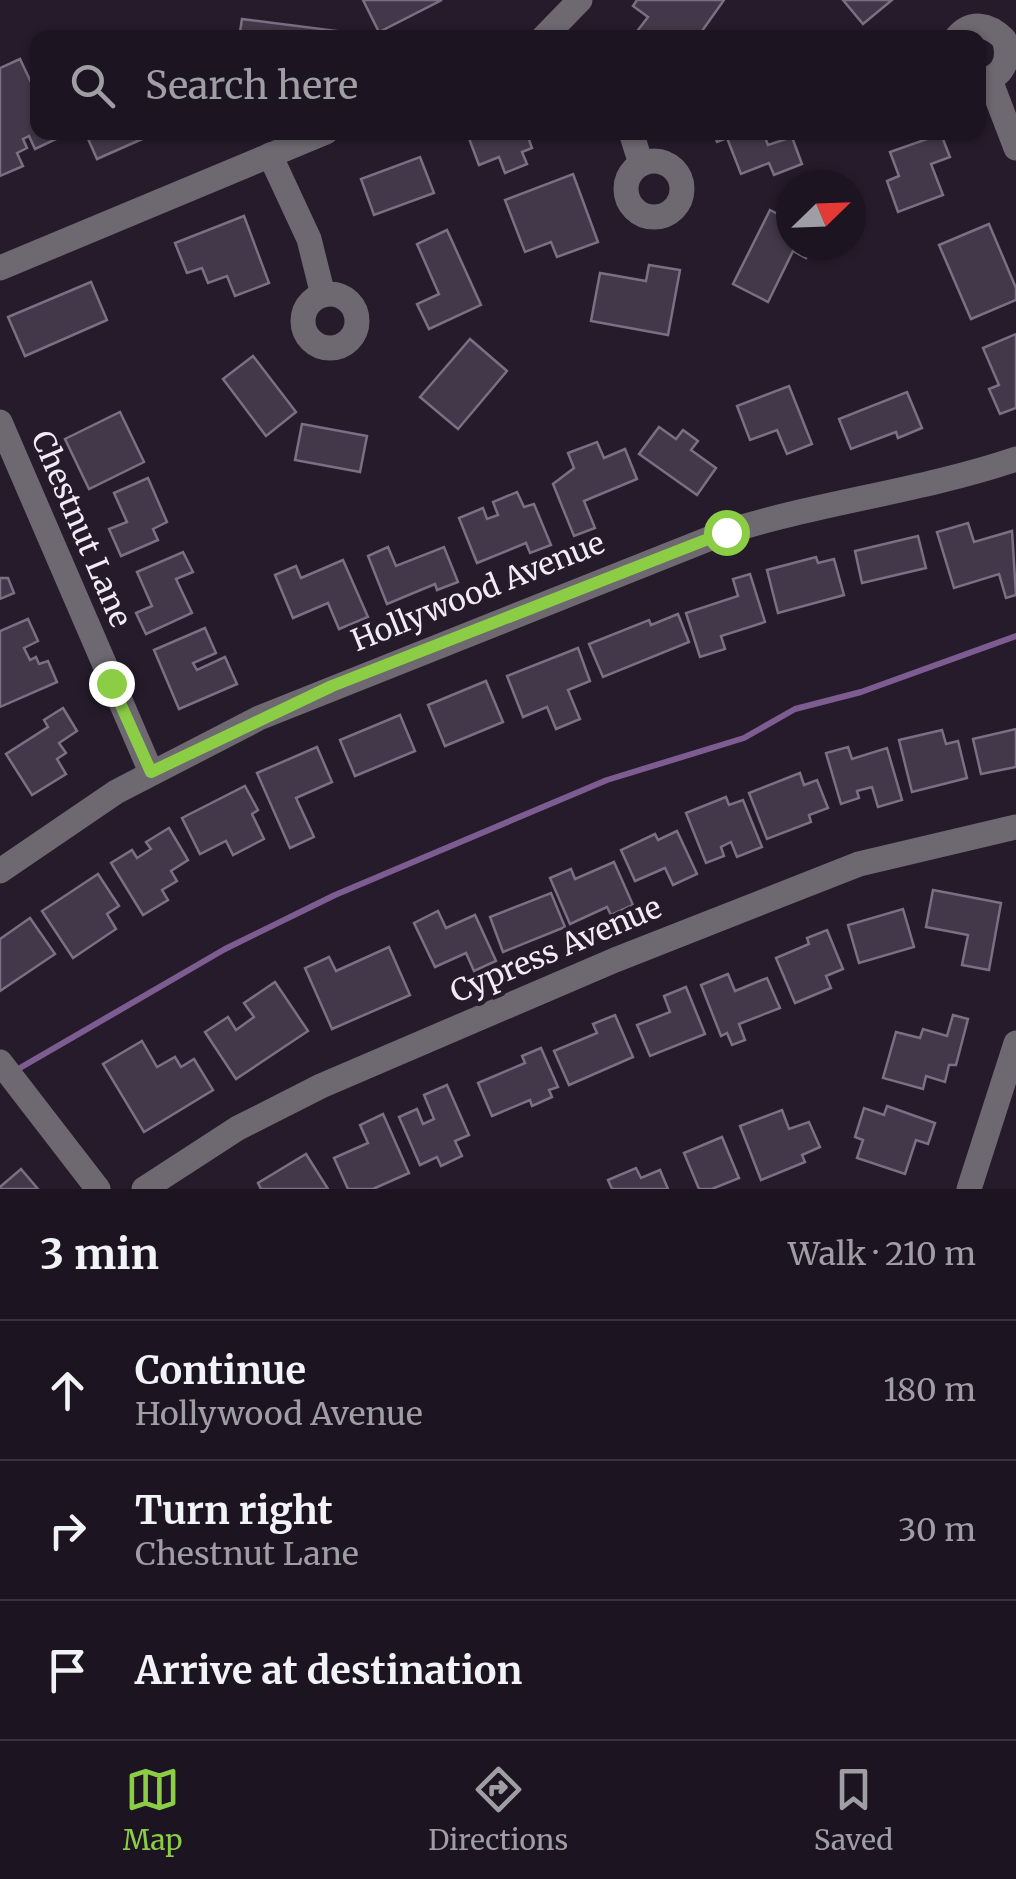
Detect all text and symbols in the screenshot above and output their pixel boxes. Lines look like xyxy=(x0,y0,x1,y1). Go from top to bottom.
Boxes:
search box xyxy=(30,30,986,140)
icon: search xyxy=(65,58,120,113)
text: Search here xyxy=(145,62,358,109)
north arrow xyxy=(776,170,866,260)
street label: Chestnut Lane xyxy=(23,425,140,633)
route start xyxy=(704,510,750,556)
street label: Hollywood Avenue xyxy=(345,523,610,659)
route end xyxy=(89,661,135,707)
street label: Cypress Avenue xyxy=(444,888,667,1011)
text: 3 min xyxy=(40,1228,159,1280)
text: Walk · 210 m xyxy=(788,1234,976,1274)
text: Continue xyxy=(135,1347,306,1394)
icon: ahead xyxy=(40,1363,95,1418)
text: 180 m xyxy=(884,1370,976,1410)
text: Hollywood Avenue xyxy=(135,1394,423,1434)
text: Turn right xyxy=(135,1487,333,1534)
icon: right xyxy=(40,1503,95,1558)
text: 30 m xyxy=(898,1510,976,1550)
text: Chestnut Lane xyxy=(135,1534,359,1574)
icon: arrive xyxy=(40,1643,95,1698)
text: Arrive at destination xyxy=(135,1647,522,1694)
tab: Map xyxy=(123,1762,183,1858)
tab: Directions xyxy=(428,1762,568,1858)
tab: Saved xyxy=(814,1762,893,1858)

